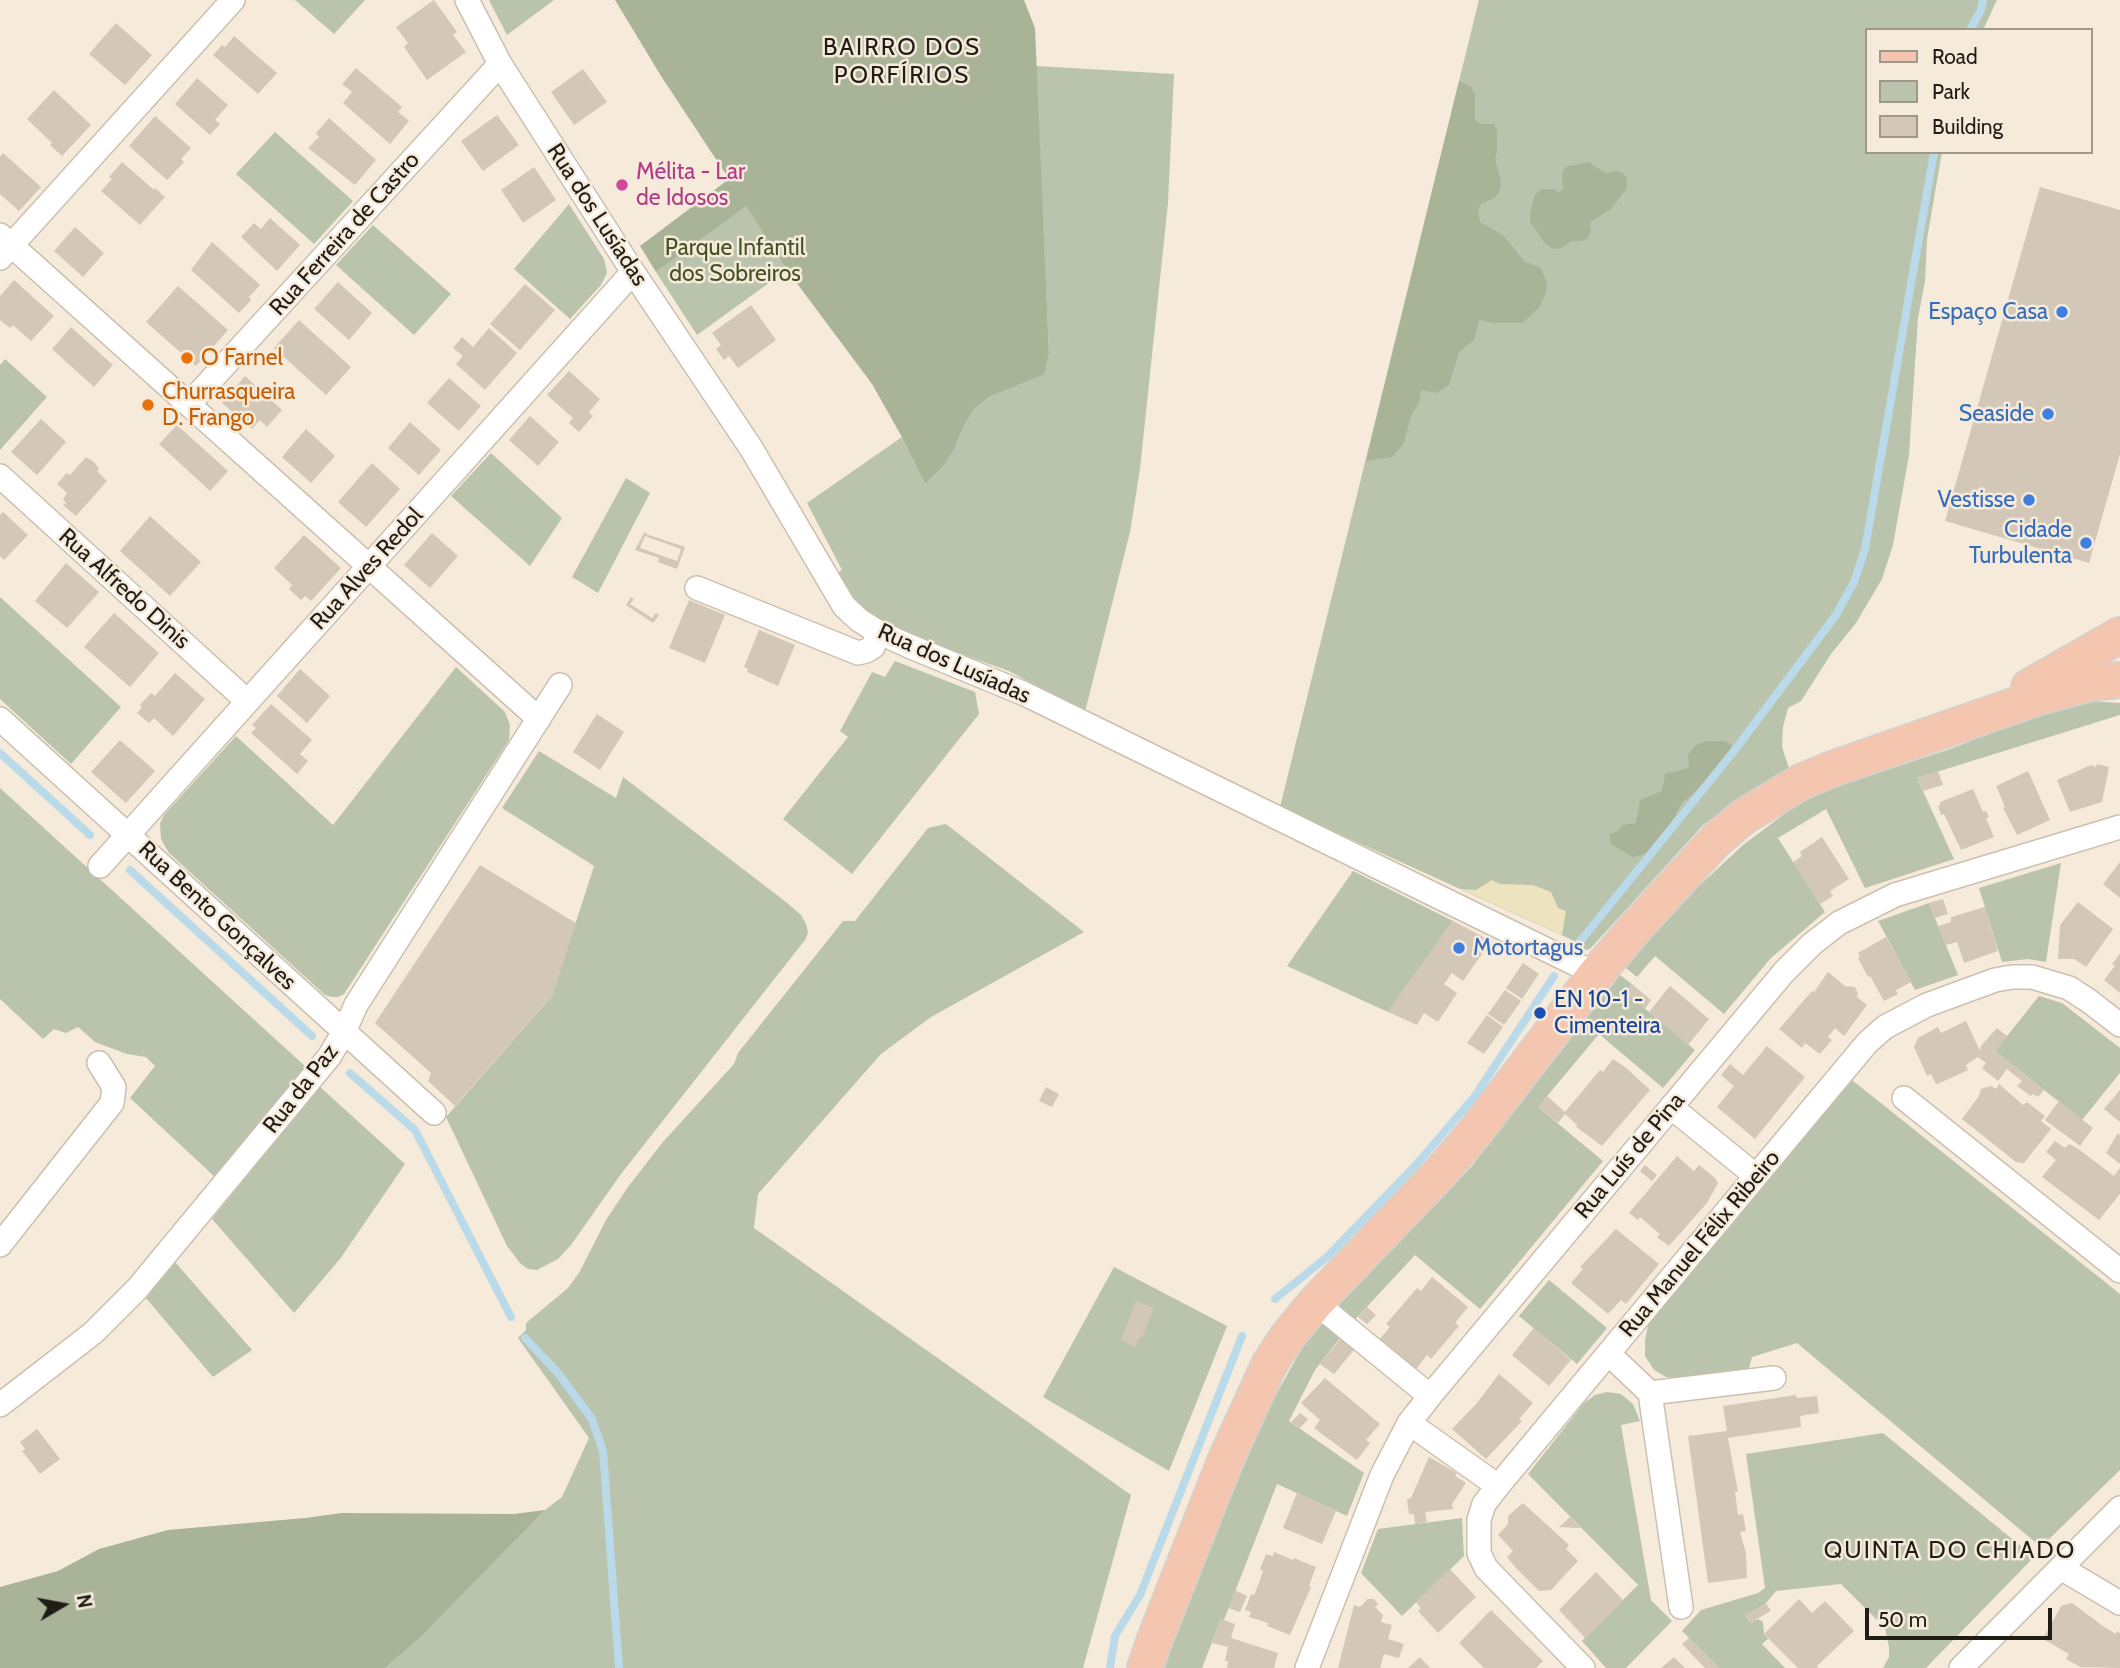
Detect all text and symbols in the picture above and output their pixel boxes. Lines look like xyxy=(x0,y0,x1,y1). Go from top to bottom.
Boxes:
legend xyxy=(1864,28,2092,154)
district label: BAIRRO DOS PORFÍRIOS xyxy=(824,34,980,90)
text: Road xyxy=(1932,44,1978,69)
text: Park xyxy=(1932,79,1970,104)
text: Building xyxy=(1932,114,2003,139)
street label: Rua dos Lusíadas xyxy=(541,139,653,291)
street label: Rua Ferreira de Castro xyxy=(264,146,426,322)
place label: Mélita - Lar de Idosos xyxy=(636,158,745,212)
marker: Mélita - Lar de Idosos xyxy=(614,177,630,193)
park label: Parque Infantil dos Sobreiros xyxy=(665,234,805,288)
place label: Espaço Casa xyxy=(1928,298,2048,326)
marker: Espaço Casa xyxy=(2054,304,2070,320)
place label: O Farnel xyxy=(201,344,283,372)
marker: O Farnel xyxy=(179,350,195,366)
place label: Churrasqueira D. Frango xyxy=(162,378,295,432)
marker: Churrasqueira D. Frango xyxy=(140,397,156,413)
place label: Seaside xyxy=(1959,400,2034,428)
marker: Seaside xyxy=(2040,406,2056,422)
place label: Vestisse xyxy=(1938,486,2015,514)
marker: Vestisse xyxy=(2021,492,2037,508)
street label: Rua Alves Redol xyxy=(305,502,429,636)
place label: Cidade Turbulenta xyxy=(1969,516,2072,570)
street label: Rua Alfredo Dinis xyxy=(53,523,195,655)
marker: Cidade Turbulenta xyxy=(2078,535,2094,551)
street label: Rua dos Lusíadas xyxy=(873,618,1035,710)
street label: Rua Bento Gonçalves xyxy=(132,836,302,996)
place label: Motortagus xyxy=(1473,934,1583,962)
marker: Motortagus xyxy=(1451,940,1467,956)
place label: EN 10-1 - Cimenteira xyxy=(1554,986,1661,1040)
marker: EN 10-1 - Cimenteira xyxy=(1532,1005,1548,1021)
street label: Rua da Paz xyxy=(258,1039,344,1139)
street label: Rua Luís de Pina xyxy=(1569,1087,1691,1225)
street label: Rua Manuel Félix Ribeiro xyxy=(1614,1145,1786,1343)
district label: QUINTA DO CHIADO xyxy=(1826,1537,2074,1565)
north arrow xyxy=(28,1570,98,1640)
text: N xyxy=(72,1593,97,1610)
scale bar xyxy=(1868,1594,2055,1638)
text: 50 m xyxy=(1878,1607,1927,1632)

